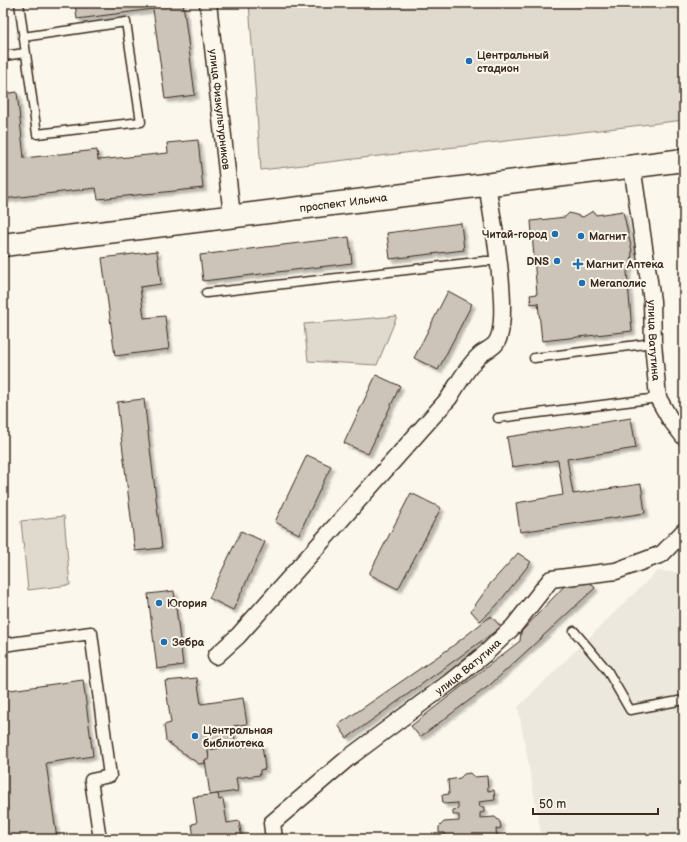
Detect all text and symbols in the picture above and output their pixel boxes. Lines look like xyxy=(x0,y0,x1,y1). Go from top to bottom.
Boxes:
street label: улица Физкультурников xyxy=(207,48,233,170)
place label: Центральный стадион xyxy=(477,49,549,75)
marker: Центральный стадион xyxy=(464,56,474,66)
street label: проспект Ильича xyxy=(299,191,389,214)
place label: Читай-город xyxy=(482,228,547,241)
marker: Читай-город xyxy=(550,229,560,239)
place label: Магнит xyxy=(589,230,628,243)
marker: Магнит xyxy=(576,231,586,241)
place label: DNS xyxy=(526,255,549,268)
marker: DNS xyxy=(552,256,562,266)
place label: Магнит Аптека xyxy=(586,258,664,271)
marker: Магнит Аптека xyxy=(573,259,583,269)
place label: Мегаполис xyxy=(590,277,647,290)
marker: Мегаполис xyxy=(577,278,587,288)
street label: улица Ватутина xyxy=(645,300,663,382)
place label: Югория xyxy=(167,597,207,610)
marker: Югория xyxy=(154,598,164,608)
street label: улица Ватутина xyxy=(433,635,504,697)
place label: Зебра xyxy=(172,636,205,649)
marker: Зебра xyxy=(159,637,169,647)
place label: Центральная библиотека xyxy=(203,724,273,750)
marker: Центральная библиотека xyxy=(190,731,200,741)
scale bar xyxy=(533,790,658,816)
text: 50 m xyxy=(539,797,566,812)

